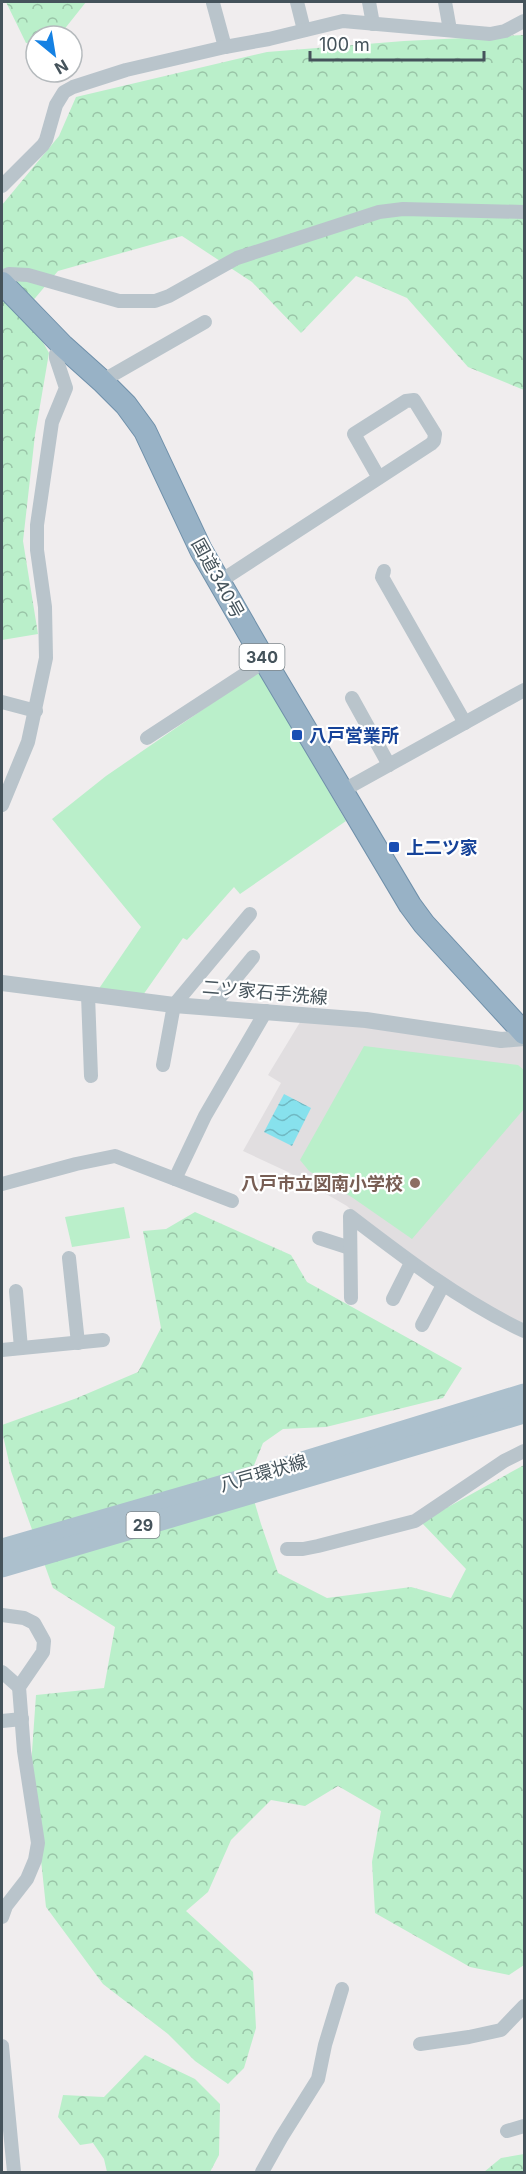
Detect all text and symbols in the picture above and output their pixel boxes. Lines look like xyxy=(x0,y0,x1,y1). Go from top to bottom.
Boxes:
north arrow xyxy=(24,24,84,84)
scale bar xyxy=(310,24,484,62)
text: 100 m xyxy=(319,34,370,55)
text: N xyxy=(51,55,72,79)
street label: 国道340号 xyxy=(187,534,249,622)
road number: 340 xyxy=(240,644,284,670)
place label: 八戸営業所 xyxy=(309,725,399,746)
marker: 八戸営業所 xyxy=(290,728,304,742)
place label: 上二ツ家 xyxy=(406,837,478,858)
marker: 上二ツ家 xyxy=(387,840,401,854)
street label: 二ツ家石手洗線 xyxy=(201,976,329,1008)
place label: 八戸市立図南小学校 xyxy=(241,1173,403,1194)
marker: 八戸市立図南小学校 xyxy=(408,1176,422,1190)
street label: 八戸環状線 xyxy=(217,1451,309,1495)
road number: 29 xyxy=(126,1512,160,1538)

